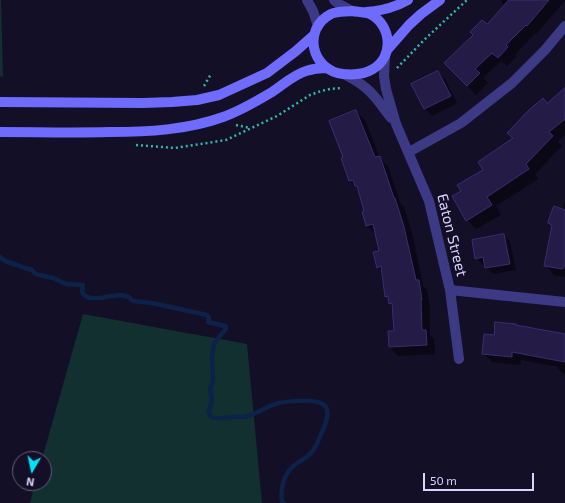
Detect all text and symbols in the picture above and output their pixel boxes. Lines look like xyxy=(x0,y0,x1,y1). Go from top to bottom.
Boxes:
street label: Eaton Street xyxy=(433,192,471,278)
north arrow xyxy=(12,451,52,491)
scale bar xyxy=(425,465,536,491)
text: 50 m xyxy=(430,473,457,487)
text: N xyxy=(25,475,35,489)

